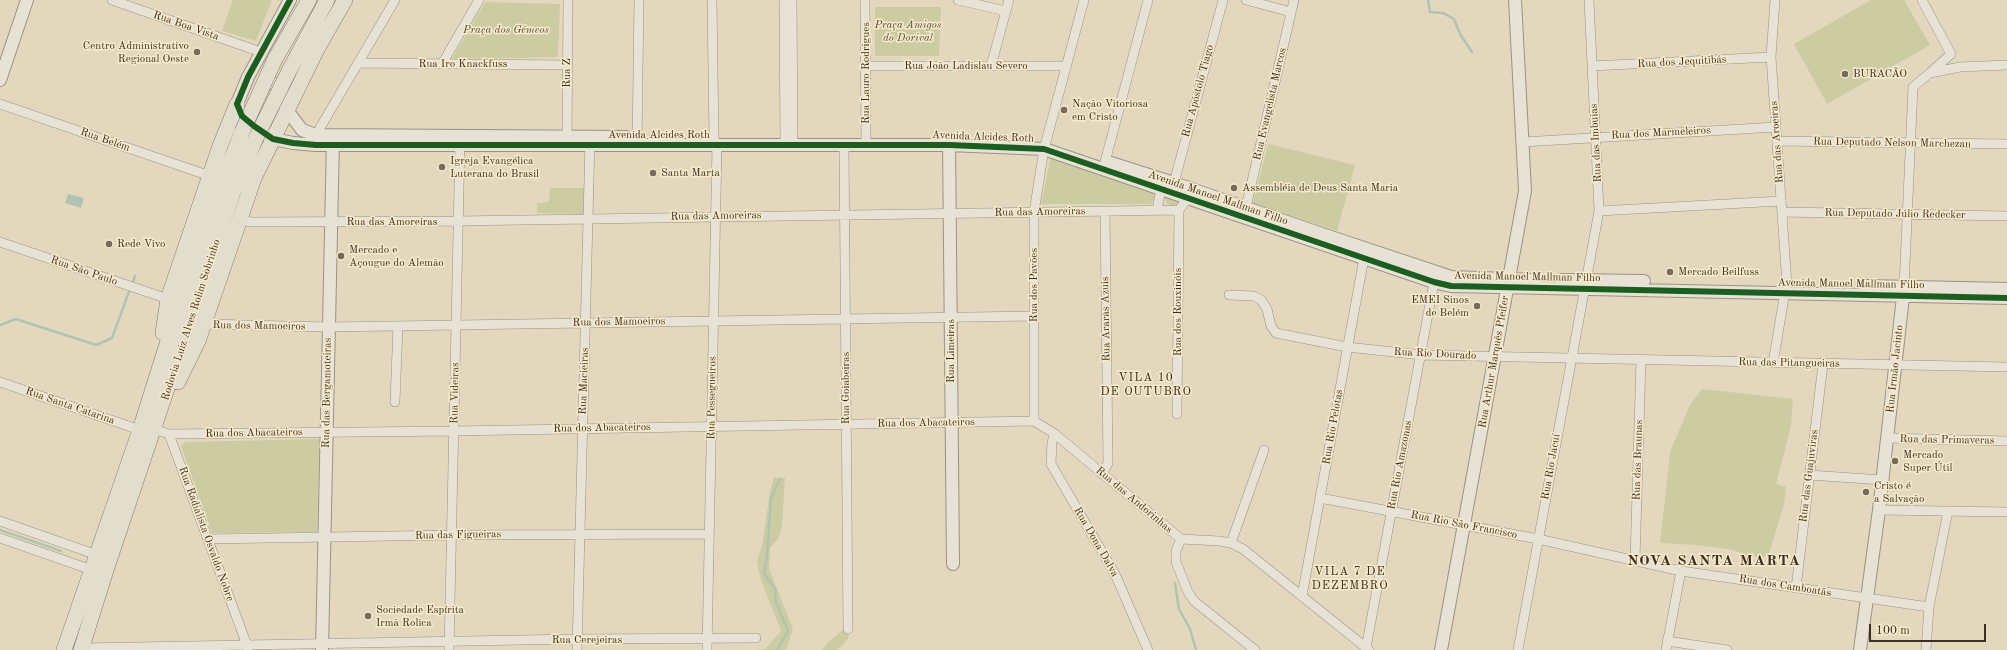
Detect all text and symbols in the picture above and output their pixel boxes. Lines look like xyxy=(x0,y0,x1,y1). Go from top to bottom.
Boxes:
street label: Rua Boa Vista xyxy=(151,9,221,43)
park label: Praça Amigos do Dorival xyxy=(875,18,941,44)
street label: Rua Lauro Rodrigues xyxy=(859,22,873,124)
park label: Praça dos Gêmeos xyxy=(463,23,549,37)
place label: Centro Administrativo Regional Oeste xyxy=(83,39,189,65)
street label: Rua Apóstolo Tiago xyxy=(1179,43,1217,139)
marker: Centro Administrativo Regional Oeste xyxy=(192,47,202,57)
street label: Rua Evangelista Marcos xyxy=(1251,47,1289,161)
street label: Rua dos Jequitibás xyxy=(1637,53,1727,71)
street label: Rua Iro Knackfuss xyxy=(419,57,507,71)
street label: Rua Z xyxy=(560,58,574,88)
street label: Rua João Ladislau Severo xyxy=(904,59,1028,73)
place label: BURACÃO xyxy=(1853,67,1907,81)
marker: BURACÃO xyxy=(1840,69,1850,79)
place label: Nação Vitoriosa em Cristo xyxy=(1072,97,1148,123)
street label: Rua das Aroeiras xyxy=(1768,100,1786,184)
street label: Rua das Imbuias xyxy=(1587,103,1605,183)
marker: Nação Vitoriosa em Cristo xyxy=(1059,105,1069,115)
street label: Rua dos Marmeleiros xyxy=(1611,124,1711,142)
street label: Rua Belém xyxy=(78,125,132,155)
street label: Avenida Alcides Roth xyxy=(608,128,710,142)
street label: Avenida Alcides Roth xyxy=(932,129,1034,145)
street label: Rua Deputado Nelson Marchezan xyxy=(1813,135,1971,151)
place label: Igreja Evangélica Luterana do Brasil xyxy=(450,154,539,180)
marker: Igreja Evangélica Luterana do Brasil xyxy=(437,162,447,172)
place label: Santa Marta xyxy=(661,166,720,180)
marker: Santa Marta xyxy=(648,168,658,178)
street label: Avenida Manoel Mallman Filho xyxy=(1146,168,1290,228)
place label: Assembléia de Deus Santa Maria xyxy=(1242,181,1398,195)
marker: Assembléia de Deus Santa Maria xyxy=(1229,183,1239,193)
street label: Rua das Amoreiras xyxy=(994,205,1086,219)
street label: Rua Deputado Júlio Redecker xyxy=(1824,206,1966,222)
street label: Rua das Amoreiras xyxy=(670,209,762,223)
street label: Rua das Amoreiras xyxy=(346,215,438,229)
place label: Rede Vivo xyxy=(117,237,166,251)
street label: Rodovia Luiz Alves Rolim Sobrinho xyxy=(159,238,223,402)
marker: Rede Vivo xyxy=(104,239,114,249)
place label: Mercado e Açougue do Alemão xyxy=(349,243,444,269)
street label: Rua dos Pavões xyxy=(1027,248,1041,322)
marker: Mercado e Açougue do Alemão xyxy=(336,251,346,261)
street label: Rua São Paulo xyxy=(49,253,119,289)
place label: Mercado Beilfuss xyxy=(1678,265,1759,279)
marker: Mercado Beilfuss xyxy=(1665,267,1675,277)
street label: Rua dos Rouxinóis xyxy=(1171,268,1185,356)
street label: Avenida Manoel Mallman Filho xyxy=(1453,269,1601,285)
street label: Rua Araras Azuis xyxy=(1099,276,1113,362)
street label: Avenida Manoel Mallman Filho xyxy=(1777,276,1925,292)
place label: EMEI Sinos de Belém xyxy=(1411,293,1469,319)
street label: Rua Arthur Marquês Pfeifer xyxy=(1476,295,1512,429)
marker: EMEI Sinos de Belém xyxy=(1472,301,1482,311)
street label: Rua dos Mamoeiros xyxy=(572,315,666,329)
street label: Rua dos Mamoeiros xyxy=(212,319,306,333)
street label: Rua Limeiras xyxy=(944,319,958,383)
street label: Rua Irmão Jacinto xyxy=(1884,324,1906,414)
street label: Rua das Bergamoteiras xyxy=(319,338,335,448)
street label: Rua Rio Dourado xyxy=(1393,345,1477,363)
street label: Rua Macieiras xyxy=(576,347,592,415)
street label: Rua Goiabeiras xyxy=(839,352,853,424)
street label: Rua Pessegueiros xyxy=(705,356,719,440)
street label: Rua das Pitangueiras xyxy=(1738,356,1840,370)
street label: Rua Videiras xyxy=(448,362,462,424)
district label: VILA 10 DE OUTUBRO xyxy=(1100,371,1192,399)
street label: Rua Santa Catarina xyxy=(24,384,116,428)
street label: Rua Rio Pelotas xyxy=(1320,388,1346,466)
street label: Rua dos Abacateiros xyxy=(877,416,975,430)
street label: Rua Rio Amazonas xyxy=(1385,419,1415,511)
street label: Rua das Braunas xyxy=(1630,419,1646,501)
street label: Rua dos Abacateiros xyxy=(553,421,651,435)
street label: Rua dos Abacateiros xyxy=(205,426,303,440)
street label: Rua das Guajuviras xyxy=(1797,429,1821,523)
street label: Rua Rio Jacuí xyxy=(1539,433,1563,501)
street label: Rua das Primaveras xyxy=(1899,433,1995,447)
place label: Mercado Super Útil xyxy=(1903,448,1952,474)
marker: Mercado Super Útil xyxy=(1890,456,1900,466)
street label: Rua das Andorinhas xyxy=(1093,464,1175,536)
street label: Rua Radialista Osvaldo Nobre xyxy=(175,465,237,603)
place label: Cristo é a Salvação xyxy=(1874,479,1924,505)
marker: Cristo é a Salvação xyxy=(1861,487,1871,497)
street label: Rua Dona Dalva xyxy=(1071,505,1121,579)
street label: Rua Rio São Francisco xyxy=(1409,508,1519,542)
street label: Rua das Figueiras xyxy=(415,528,501,542)
district label: NOVA SANTA MARTA xyxy=(1627,552,1801,570)
district label: VILA 7 DE DEZEMBRO xyxy=(1311,565,1389,593)
street label: Rua dos Camboatãs xyxy=(1738,572,1832,600)
place label: Sociedade Espírita Irmã Rolica xyxy=(376,603,464,629)
marker: Sociedade Espírita Irmã Rolica xyxy=(363,611,373,621)
scale bar xyxy=(1871,616,1988,642)
text: 100 m xyxy=(1876,625,1910,637)
street label: Rua Cerejeiras xyxy=(552,633,622,647)

